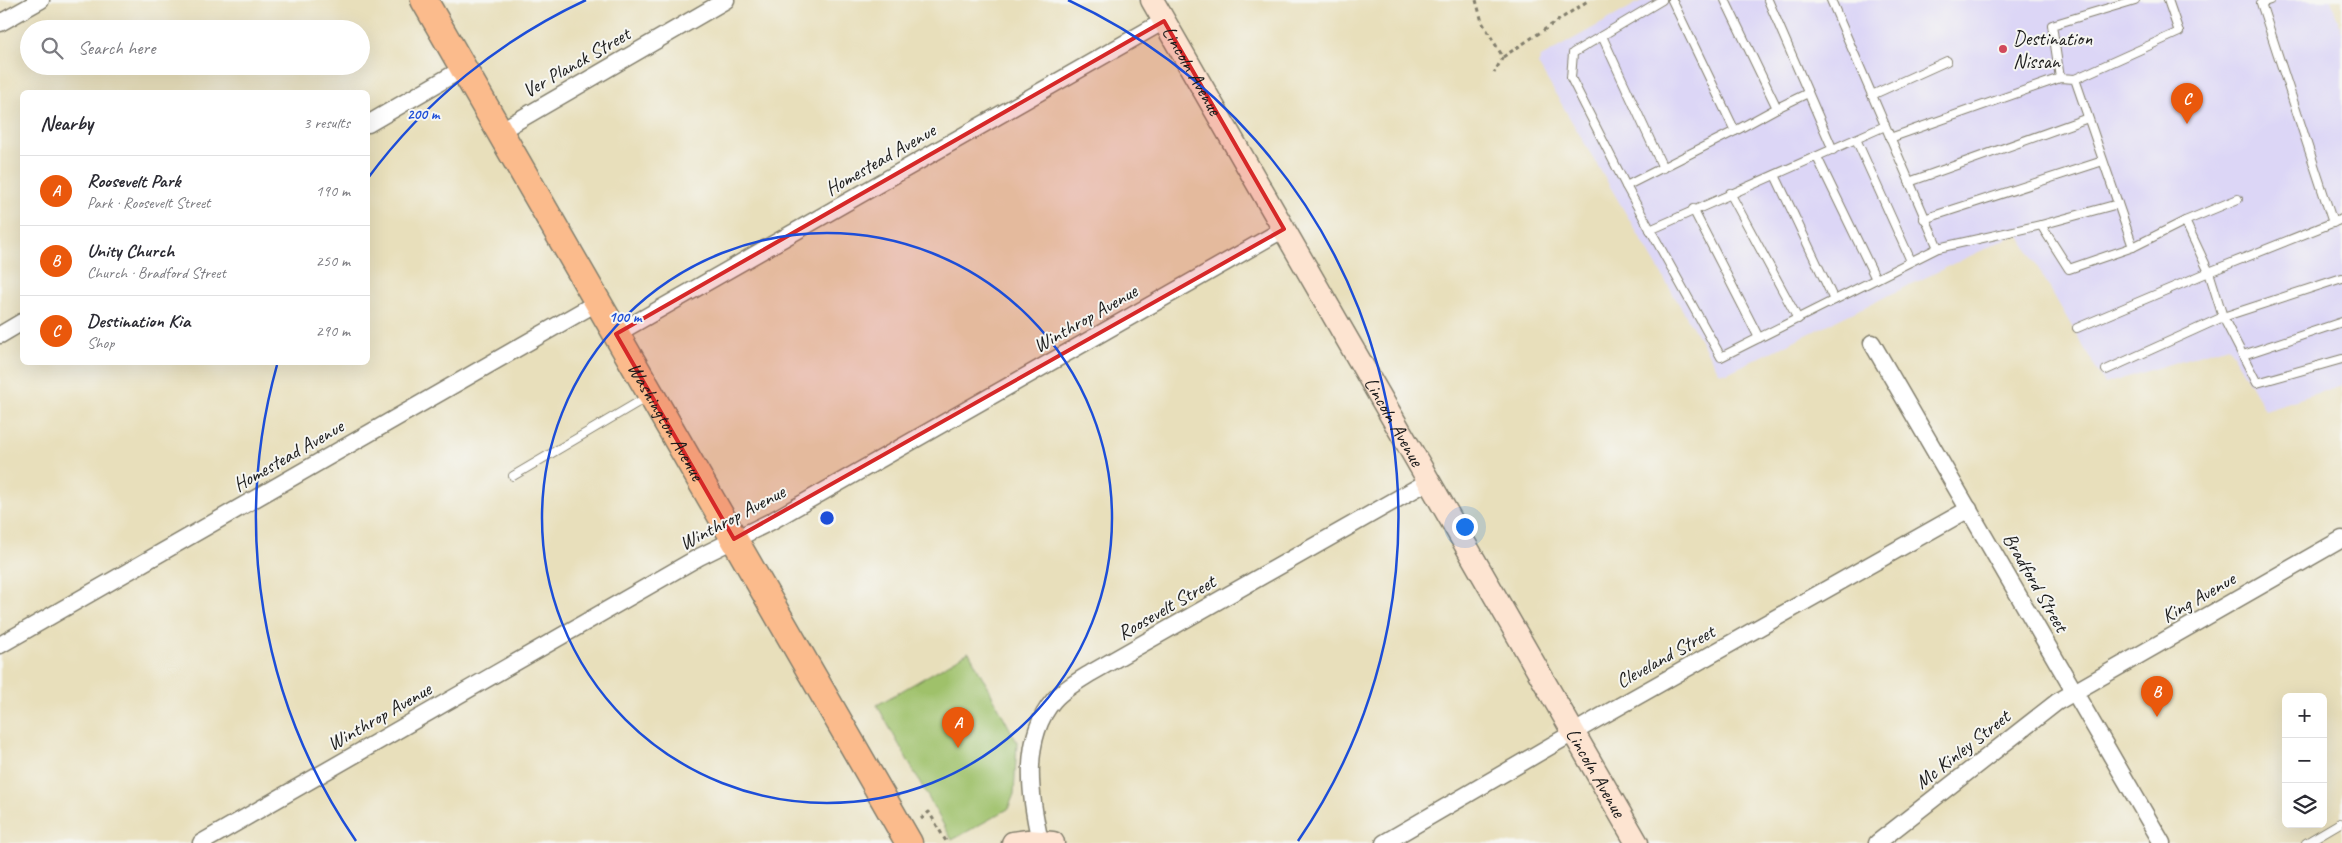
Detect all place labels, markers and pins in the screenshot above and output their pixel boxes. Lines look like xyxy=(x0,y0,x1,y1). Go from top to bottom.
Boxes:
place label: Destination Nissan xyxy=(2013,26,2093,74)
marker: Destination Nissan xyxy=(1997,43,2009,55)
pin: C xyxy=(2171,83,2203,124)
centre of rings xyxy=(818,509,836,527)
pin: B xyxy=(2141,676,2173,717)
pin: A xyxy=(942,707,974,748)

